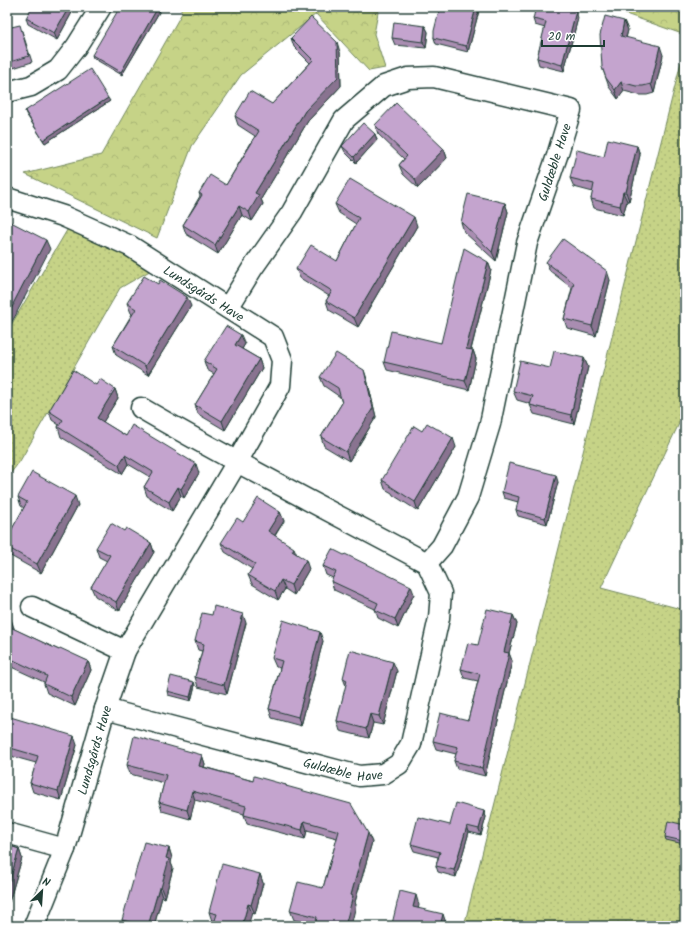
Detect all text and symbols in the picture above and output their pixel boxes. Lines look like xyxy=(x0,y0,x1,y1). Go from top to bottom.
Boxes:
scale bar xyxy=(542,22,604,48)
text: 20 m xyxy=(548,27,576,46)
street label: Guldæble Have xyxy=(533,121,578,204)
street label: Lundsgårds Have xyxy=(159,261,248,328)
street label: Lundsgårds Have xyxy=(73,703,118,798)
street label: Guldæble Have xyxy=(301,753,384,788)
north arrow xyxy=(22,871,62,911)
text: N xyxy=(39,873,53,892)

